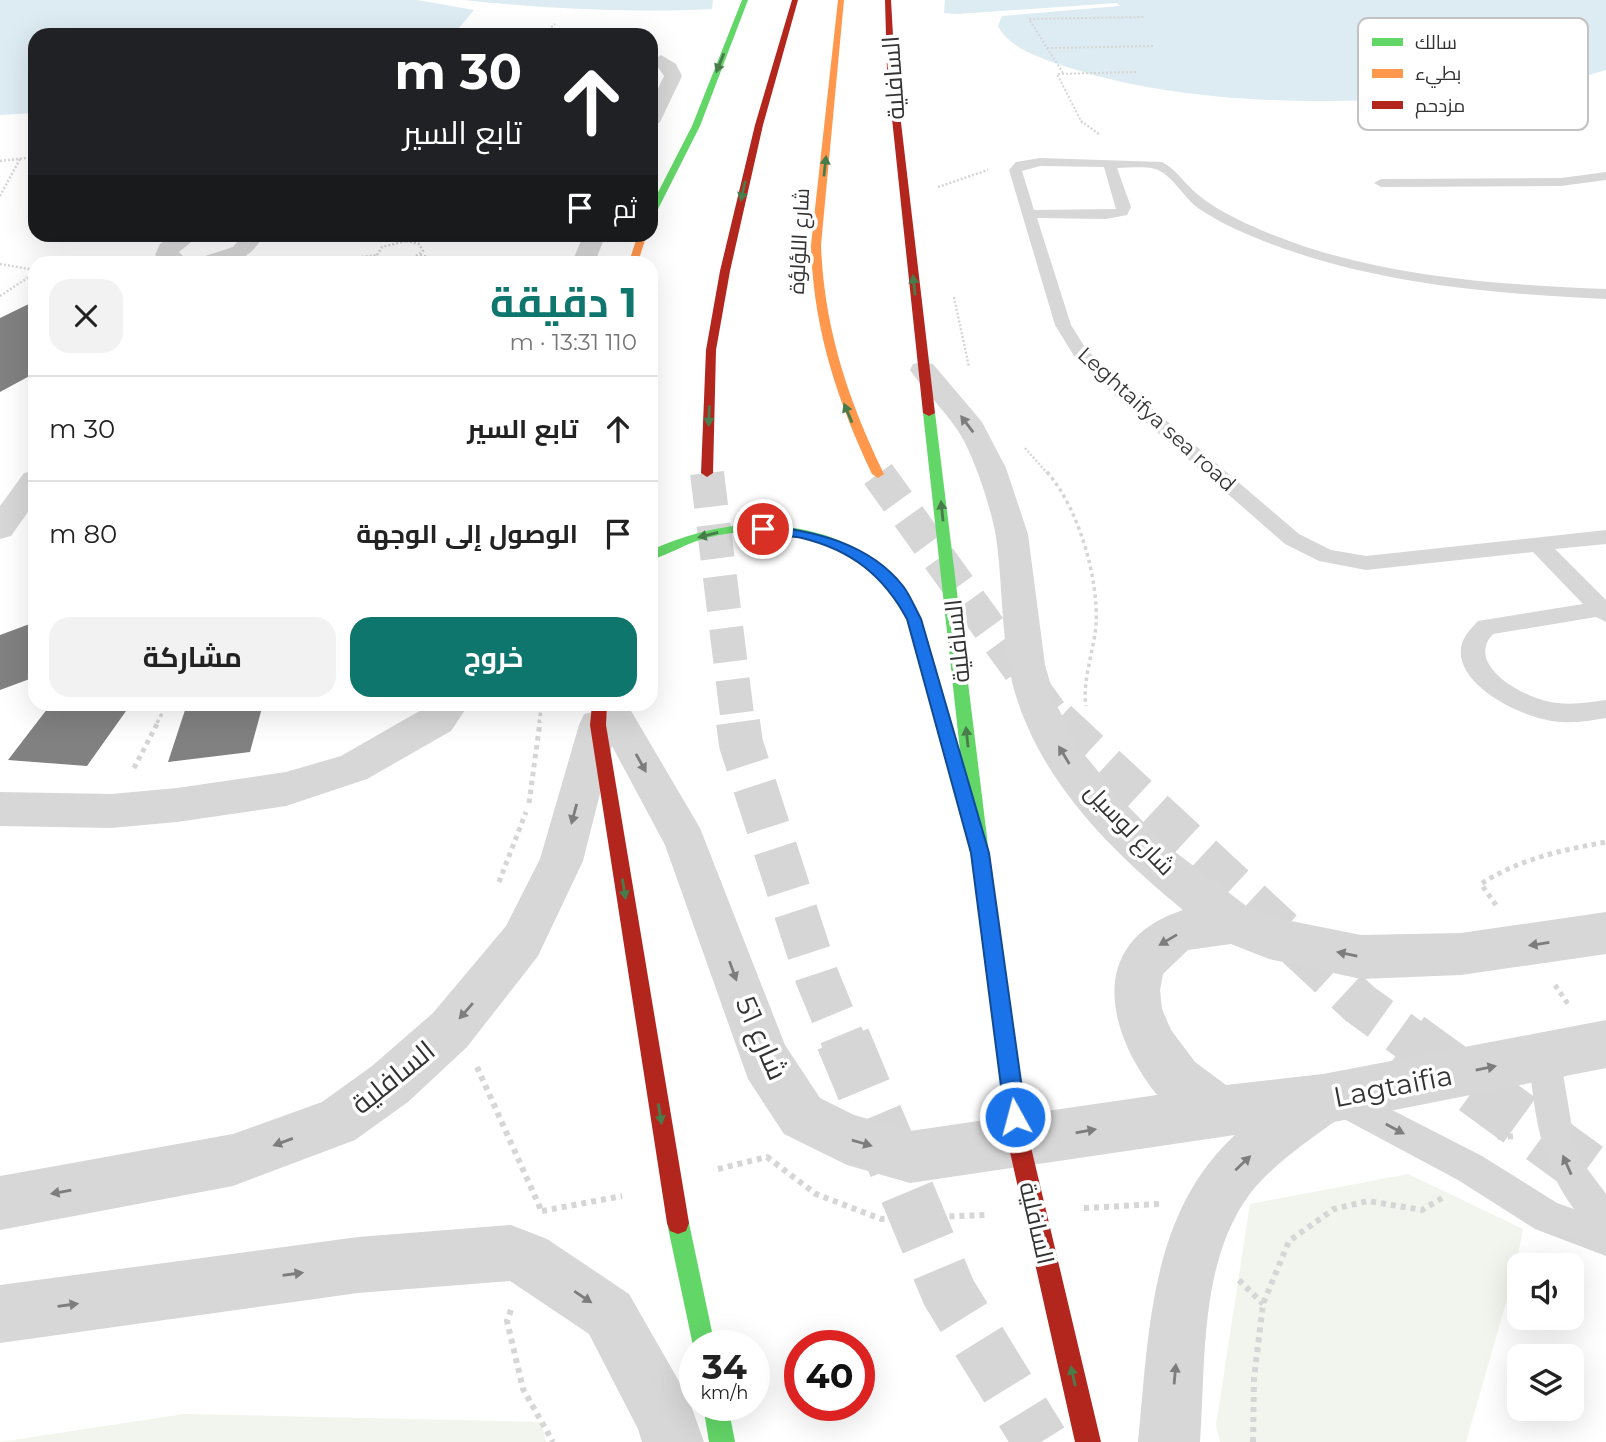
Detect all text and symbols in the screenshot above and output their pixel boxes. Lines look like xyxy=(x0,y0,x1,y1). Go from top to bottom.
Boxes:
legend xyxy=(1358,18,1588,130)
text: سالك xyxy=(1415,31,1457,54)
street label: السافلية xyxy=(876,35,910,121)
text: 30 m xyxy=(394,42,522,101)
one-way arrow xyxy=(715,52,726,73)
icon: ahead xyxy=(546,56,637,147)
text: بطيء xyxy=(1415,62,1461,88)
text: مزدحم xyxy=(1415,94,1465,119)
text: تابع السير xyxy=(403,113,522,152)
one-way arrow xyxy=(820,155,831,177)
one-way arrow xyxy=(738,180,749,202)
street label: شارع اللؤلؤة xyxy=(784,187,816,295)
icon: arrive xyxy=(561,189,599,227)
text: ثم xyxy=(613,193,637,225)
one-way arrow xyxy=(908,274,919,296)
text: 1 دقيقة xyxy=(490,276,637,328)
button: close xyxy=(49,279,123,353)
text: 110 m · 13:31 xyxy=(509,328,637,356)
street label: Leghtaifya sea road xyxy=(1073,342,1241,496)
one-way arrow xyxy=(842,402,853,423)
one-way arrow xyxy=(703,405,715,427)
icon: ahead xyxy=(599,410,637,448)
text: 30 m xyxy=(49,413,115,445)
text: تابع السير xyxy=(467,413,578,445)
one-way arrow xyxy=(960,414,974,433)
pin xyxy=(733,499,793,559)
one-way arrow xyxy=(937,499,948,521)
icon: arrive xyxy=(744,510,782,548)
icon: arrive xyxy=(599,515,637,553)
text: 80 m xyxy=(49,518,117,550)
text: الوصول إلى الوجهة xyxy=(356,518,578,550)
one-way arrow xyxy=(697,530,719,541)
street label: السافلية xyxy=(938,598,976,684)
button: مشاركة xyxy=(49,617,336,697)
button: خروج xyxy=(350,617,637,697)
one-way arrow xyxy=(962,726,973,748)
one-way arrow xyxy=(1058,745,1070,764)
one-way arrow xyxy=(635,753,647,773)
street label: شارع لوسيل xyxy=(1078,777,1181,883)
one-way arrow xyxy=(568,804,578,825)
one-way arrow xyxy=(619,878,630,900)
one-way arrow xyxy=(1158,933,1178,946)
one-way arrow xyxy=(1527,938,1549,949)
one-way arrow xyxy=(1336,949,1358,960)
one-way arrow xyxy=(728,960,739,981)
street label: شارع 51 xyxy=(727,991,795,1086)
one-way arrow xyxy=(459,1003,474,1020)
street label: السافلية xyxy=(344,1033,442,1121)
street label: Lagtaifia xyxy=(1331,1058,1455,1114)
one-way arrow xyxy=(1475,1062,1497,1073)
position arrow xyxy=(978,1080,1052,1154)
one-way arrow xyxy=(655,1103,666,1125)
one-way arrow xyxy=(1385,1123,1405,1134)
one-way arrow xyxy=(1075,1125,1097,1136)
one-way arrow xyxy=(273,1137,294,1148)
one-way arrow xyxy=(851,1139,872,1149)
one-way arrow xyxy=(1234,1155,1252,1171)
one-way arrow xyxy=(1561,1155,1573,1175)
street label: السافلية xyxy=(1013,1179,1061,1267)
one-way arrow xyxy=(50,1187,72,1198)
map controls xyxy=(1507,1253,1584,1421)
button: sound xyxy=(1507,1253,1584,1330)
one-way arrow xyxy=(282,1268,304,1279)
one-way arrow xyxy=(574,1290,593,1303)
one-way arrow xyxy=(57,1299,79,1310)
speed limit sign: 40 xyxy=(784,1330,875,1421)
button: layers xyxy=(1507,1344,1584,1421)
text: 34 xyxy=(702,1345,747,1388)
one-way arrow xyxy=(1170,1363,1181,1385)
one-way arrow xyxy=(1067,1364,1078,1386)
text: km/h xyxy=(700,1382,749,1404)

